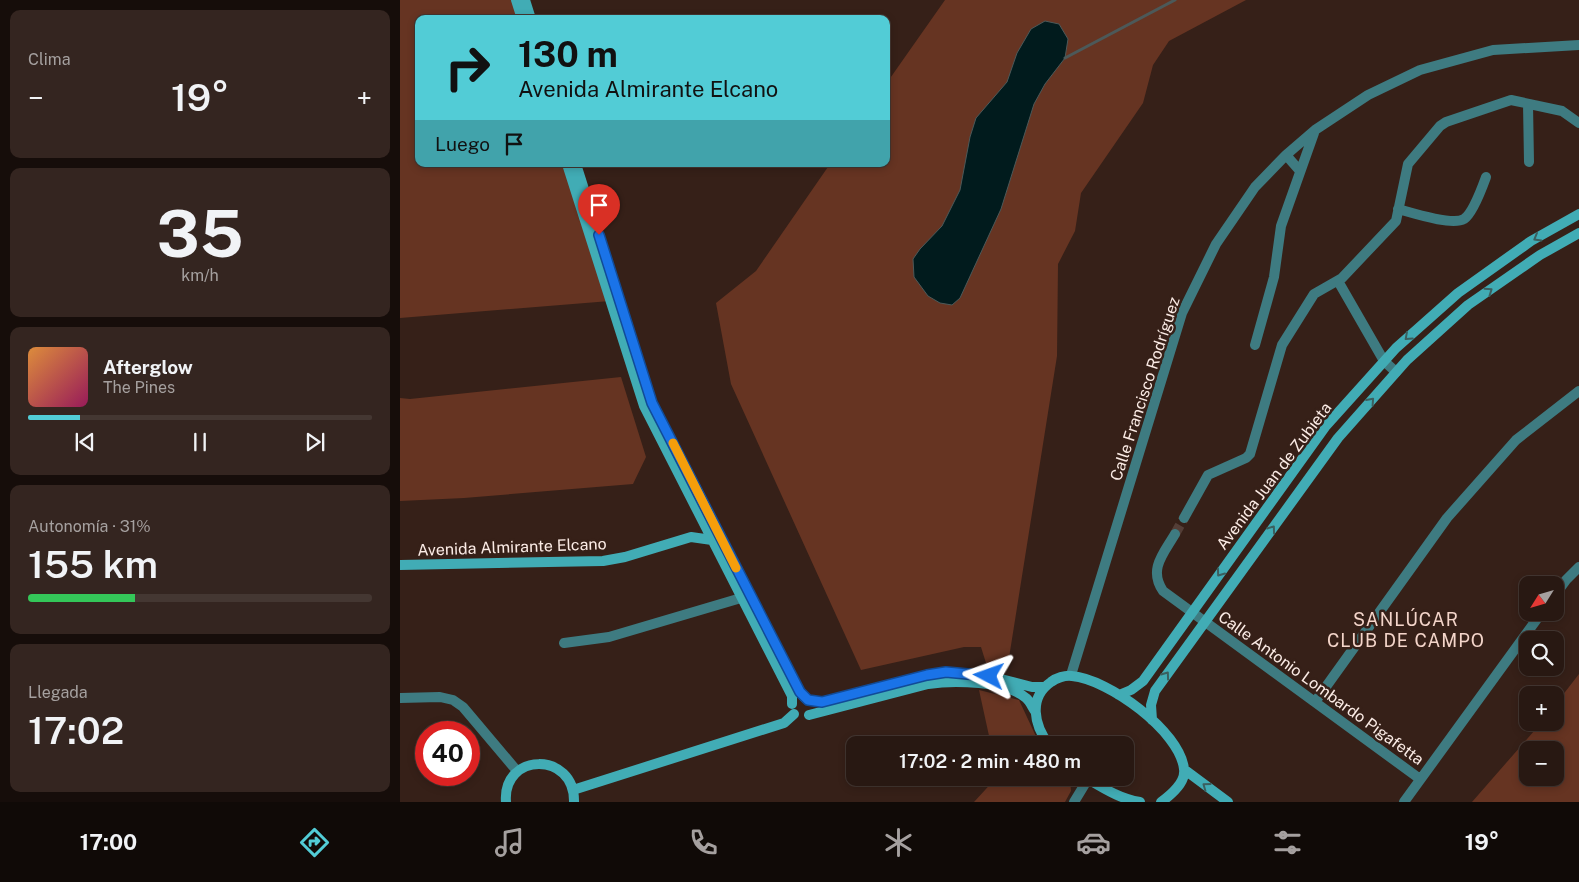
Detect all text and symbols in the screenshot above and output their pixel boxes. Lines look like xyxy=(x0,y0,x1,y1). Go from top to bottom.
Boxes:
text: 130 m xyxy=(518,34,618,75)
icon: right xyxy=(435,35,500,100)
text: Clima xyxy=(28,50,71,69)
text: 19° xyxy=(171,75,229,120)
text: Avenida Almirante Elcano xyxy=(518,76,778,102)
text: − xyxy=(28,81,44,114)
text: + xyxy=(356,81,372,114)
icon: arrive xyxy=(500,130,528,158)
text: Luego xyxy=(435,133,490,155)
pin xyxy=(578,184,620,235)
icon: arrive xyxy=(585,191,613,219)
text: 35 xyxy=(156,195,244,272)
one-way arrow xyxy=(1533,232,1542,242)
text: km/h xyxy=(181,266,219,285)
one-way arrow xyxy=(1484,288,1493,297)
street label: Calle Francisco Rodríguez xyxy=(1106,294,1184,483)
one-way arrow xyxy=(1405,331,1414,340)
text: Afterglow xyxy=(103,356,193,378)
text: The Pines xyxy=(103,378,175,397)
one-way arrow xyxy=(1365,397,1374,406)
street label: Avenida Juan de Zubieta xyxy=(1212,399,1336,553)
icon: previous xyxy=(71,428,99,456)
icon: pause xyxy=(186,428,214,456)
icon: next xyxy=(301,428,329,456)
text: Autonomía · 31% xyxy=(28,517,151,536)
one-way arrow xyxy=(1266,526,1274,535)
street label: Avenida Almirante Elcano xyxy=(417,534,607,560)
text: 155 km xyxy=(28,542,158,587)
one-way arrow xyxy=(1217,567,1226,577)
north arrow xyxy=(1519,576,1564,621)
map controls xyxy=(1519,576,1564,786)
street label: Calle Antonio Lombardo Pigafetta xyxy=(1215,607,1427,769)
district label: SANLÚCAR CLUB DE CAMPO xyxy=(1327,608,1485,651)
button: search xyxy=(1519,631,1564,676)
position arrow xyxy=(962,649,1014,701)
one-way arrow xyxy=(1160,671,1169,681)
text: Llegada xyxy=(28,683,88,702)
button: + xyxy=(1519,686,1564,731)
text: 17:02 xyxy=(28,708,124,753)
speed limit sign: 40 xyxy=(415,721,480,786)
button: − xyxy=(1519,741,1564,786)
text: 17:02 · 2 min · 480 m xyxy=(899,750,1081,772)
one-way arrow xyxy=(1202,783,1212,792)
icon: directions xyxy=(297,825,332,860)
icon: music xyxy=(492,825,527,860)
icon: phone xyxy=(686,825,721,860)
icon: climate xyxy=(881,825,916,860)
icon: car xyxy=(1076,825,1111,860)
icon: filters xyxy=(1270,825,1305,860)
text: 17:00 xyxy=(80,829,137,855)
text: 19° xyxy=(1465,829,1499,855)

